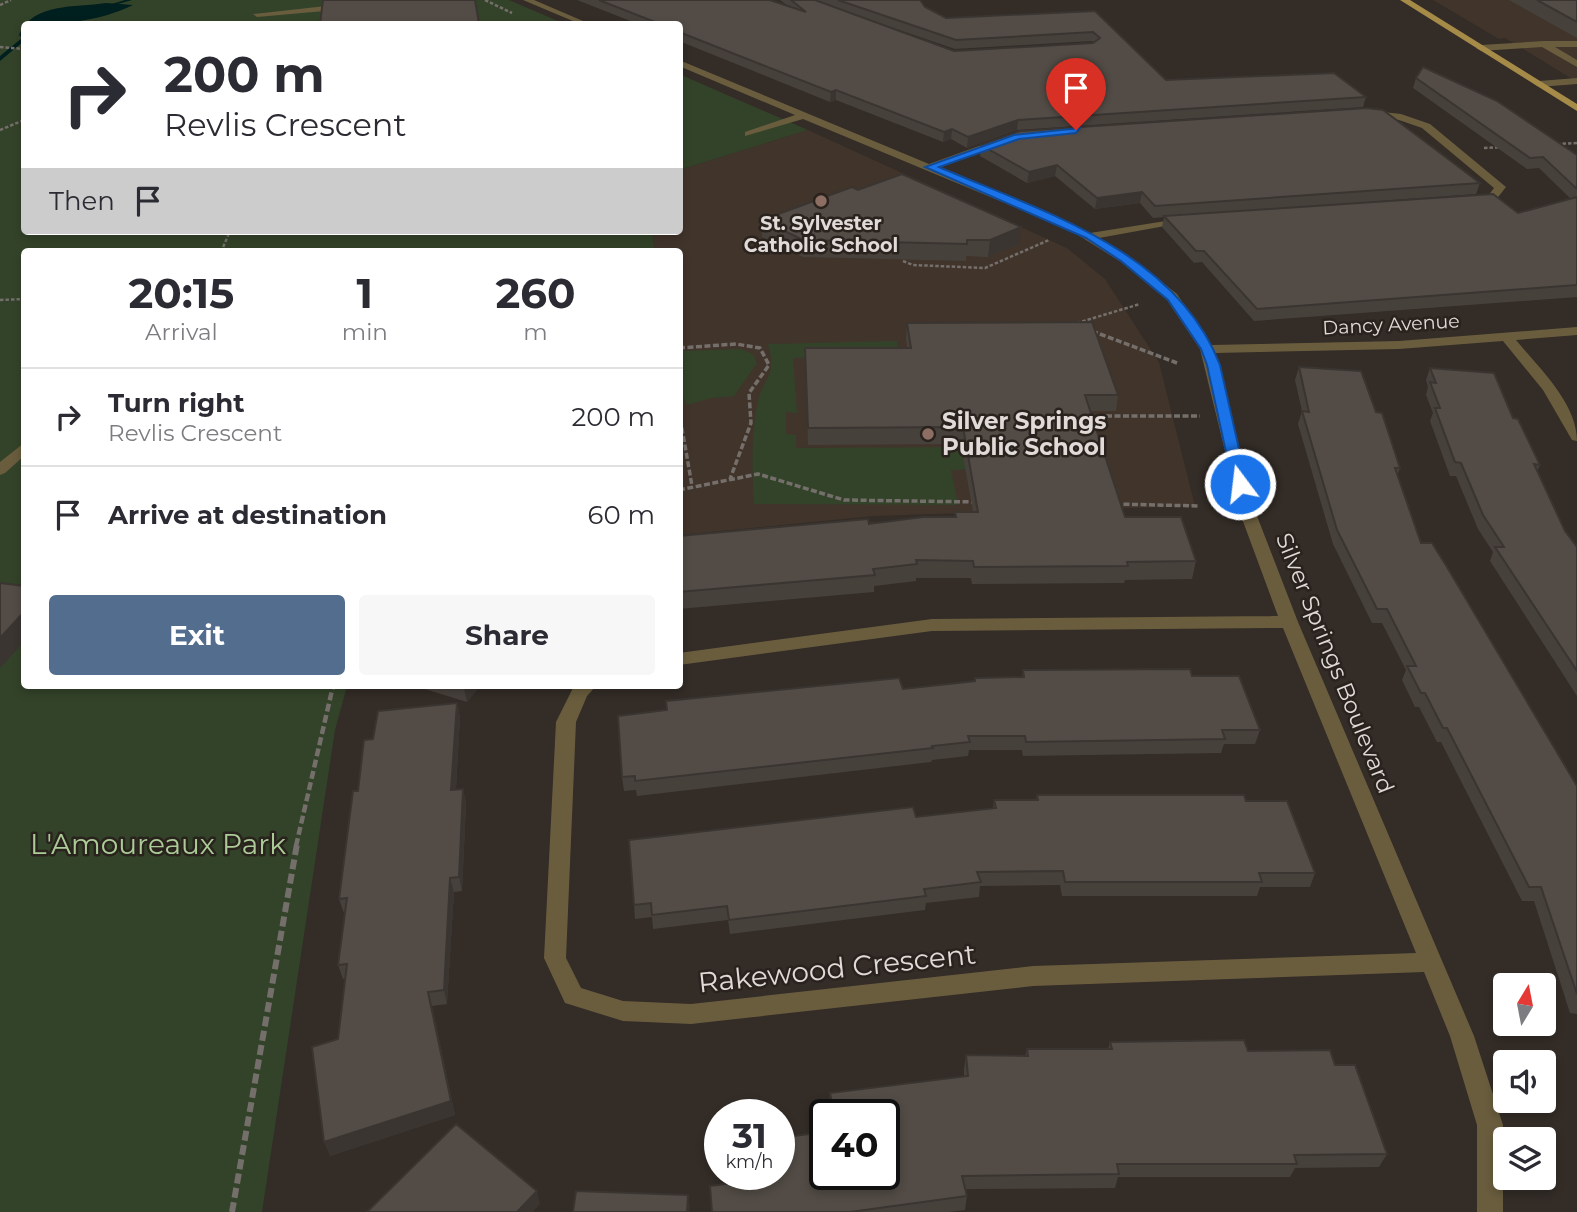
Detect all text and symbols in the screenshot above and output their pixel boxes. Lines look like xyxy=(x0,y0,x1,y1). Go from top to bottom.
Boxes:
text: 200 m xyxy=(164,45,325,104)
icon: right xyxy=(49,49,140,140)
pin xyxy=(1046,58,1106,130)
icon: arrive xyxy=(1057,69,1095,107)
text: Revlis Crescent xyxy=(164,105,406,144)
icon: arrive xyxy=(129,182,167,220)
text: Then xyxy=(49,185,115,217)
marker: St. Sylvester Catholic School xyxy=(813,193,829,209)
place label: St. Sylvester Catholic School xyxy=(744,212,898,257)
text: 20:15 xyxy=(129,267,234,319)
text: 1 xyxy=(357,267,373,319)
text: 260 xyxy=(495,267,575,319)
street label: Dancy Avenue xyxy=(1322,309,1460,340)
text: Arrival xyxy=(145,318,218,346)
text: min xyxy=(342,318,388,346)
text: m xyxy=(523,318,548,346)
text: Turn right xyxy=(108,387,244,419)
icon: right xyxy=(49,398,87,436)
text: 200 m xyxy=(571,401,655,433)
place label: Silver Springs Public School xyxy=(942,407,1106,461)
text: Revlis Crescent xyxy=(108,419,282,447)
marker: Silver Springs Public School xyxy=(920,426,936,442)
position arrow xyxy=(1203,447,1277,521)
icon: arrive xyxy=(49,496,87,534)
text: Arrive at destination xyxy=(108,499,387,531)
text: 60 m xyxy=(588,499,655,531)
street label: Silver Springs Boulevard xyxy=(1270,529,1400,797)
button: Exit xyxy=(49,595,345,675)
button: Share xyxy=(359,595,655,675)
park label: L'Amoureaux Park xyxy=(30,827,286,861)
street label: Rakewood Crescent xyxy=(696,937,978,999)
north arrow xyxy=(1493,973,1556,1036)
map controls xyxy=(1493,973,1556,1190)
button: sound xyxy=(1493,1050,1556,1113)
speed limit sign: 40 xyxy=(809,1099,900,1190)
text: 31 xyxy=(732,1114,767,1157)
button: layers xyxy=(1493,1127,1556,1190)
text: km/h xyxy=(725,1151,774,1173)

